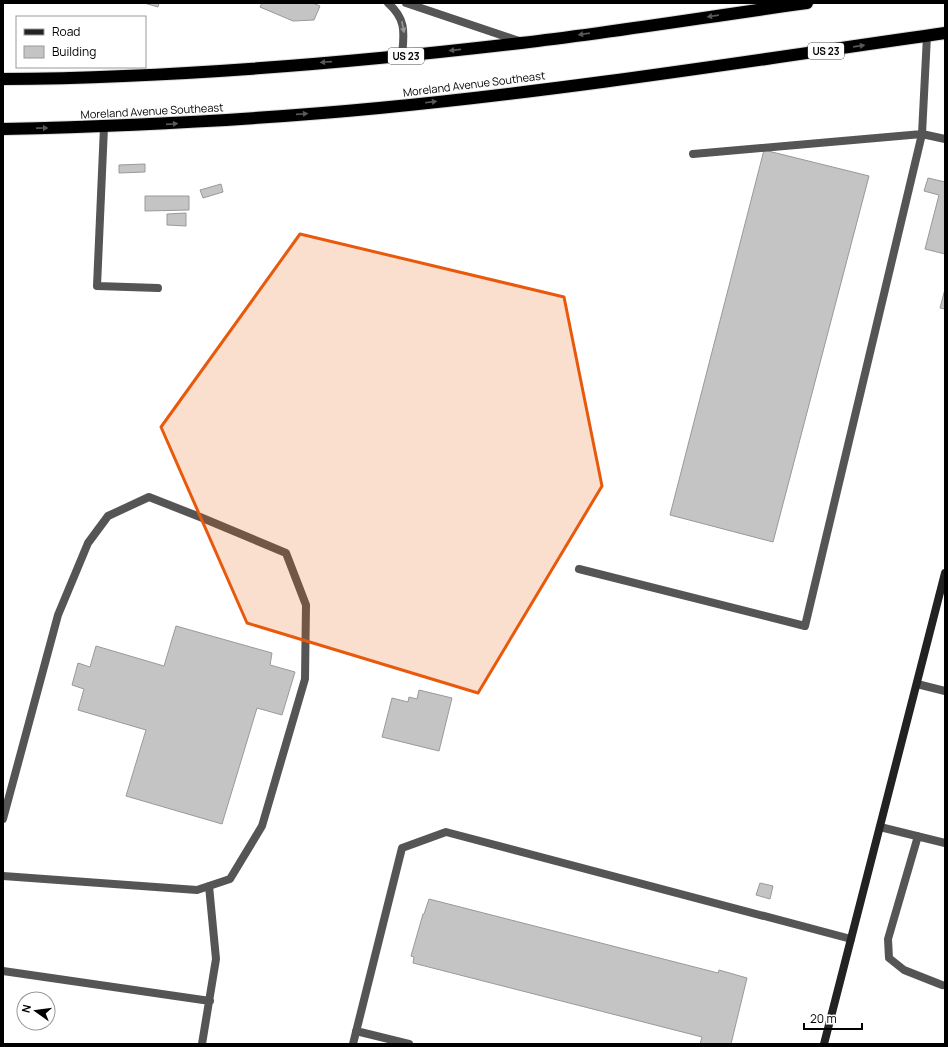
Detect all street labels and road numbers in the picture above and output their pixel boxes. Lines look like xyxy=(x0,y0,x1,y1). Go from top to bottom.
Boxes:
road number: US 23 xyxy=(808,43,844,59)
road number: US 23 xyxy=(388,48,424,64)
street label: Moreland Avenue Southeast xyxy=(402,67,546,100)
street label: Moreland Avenue Southeast xyxy=(80,99,224,122)

